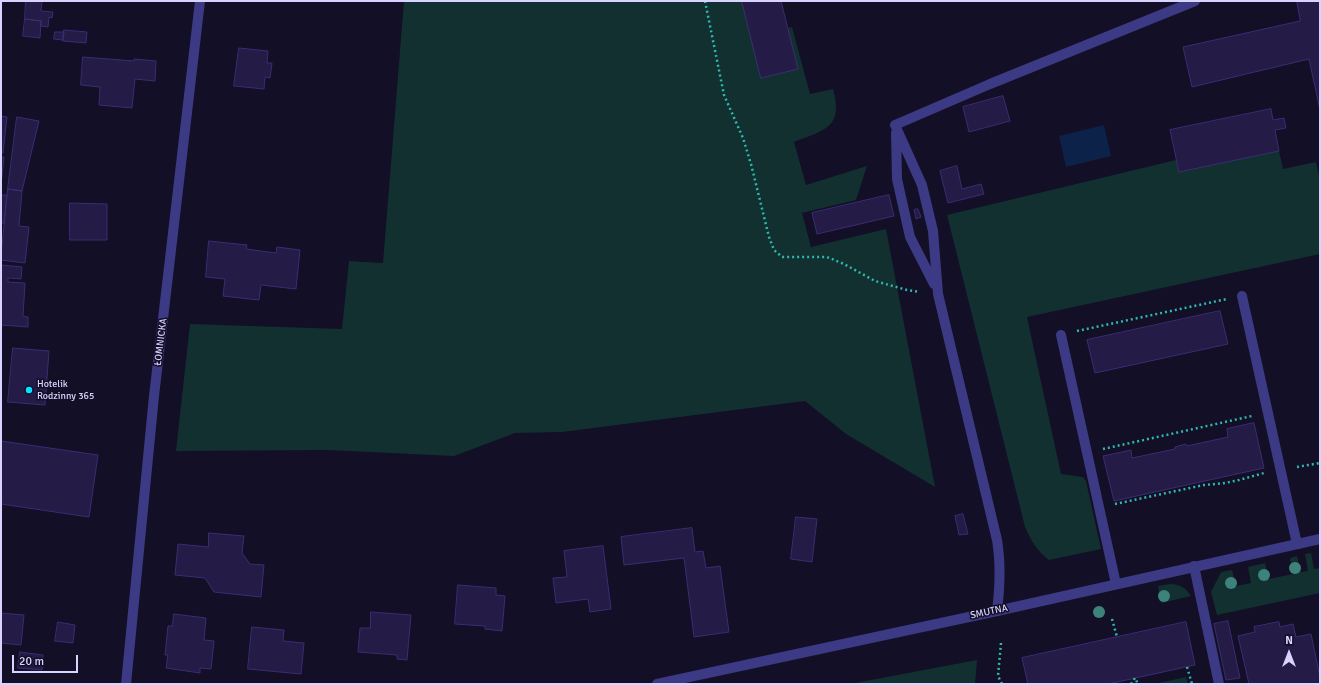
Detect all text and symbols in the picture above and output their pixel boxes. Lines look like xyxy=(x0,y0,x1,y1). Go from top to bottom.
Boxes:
street label: ŁOMNICKA xyxy=(152,318,170,366)
place label: Hotelik Rodzinny 365 xyxy=(37,378,94,402)
marker: Hotelik Rodzinny 365 xyxy=(24,385,34,395)
street label: SMUTNA xyxy=(969,602,1009,622)
north arrow xyxy=(1269,633,1309,673)
text: N xyxy=(1285,634,1293,647)
scale bar xyxy=(14,647,80,673)
text: 20 m xyxy=(19,654,44,669)

